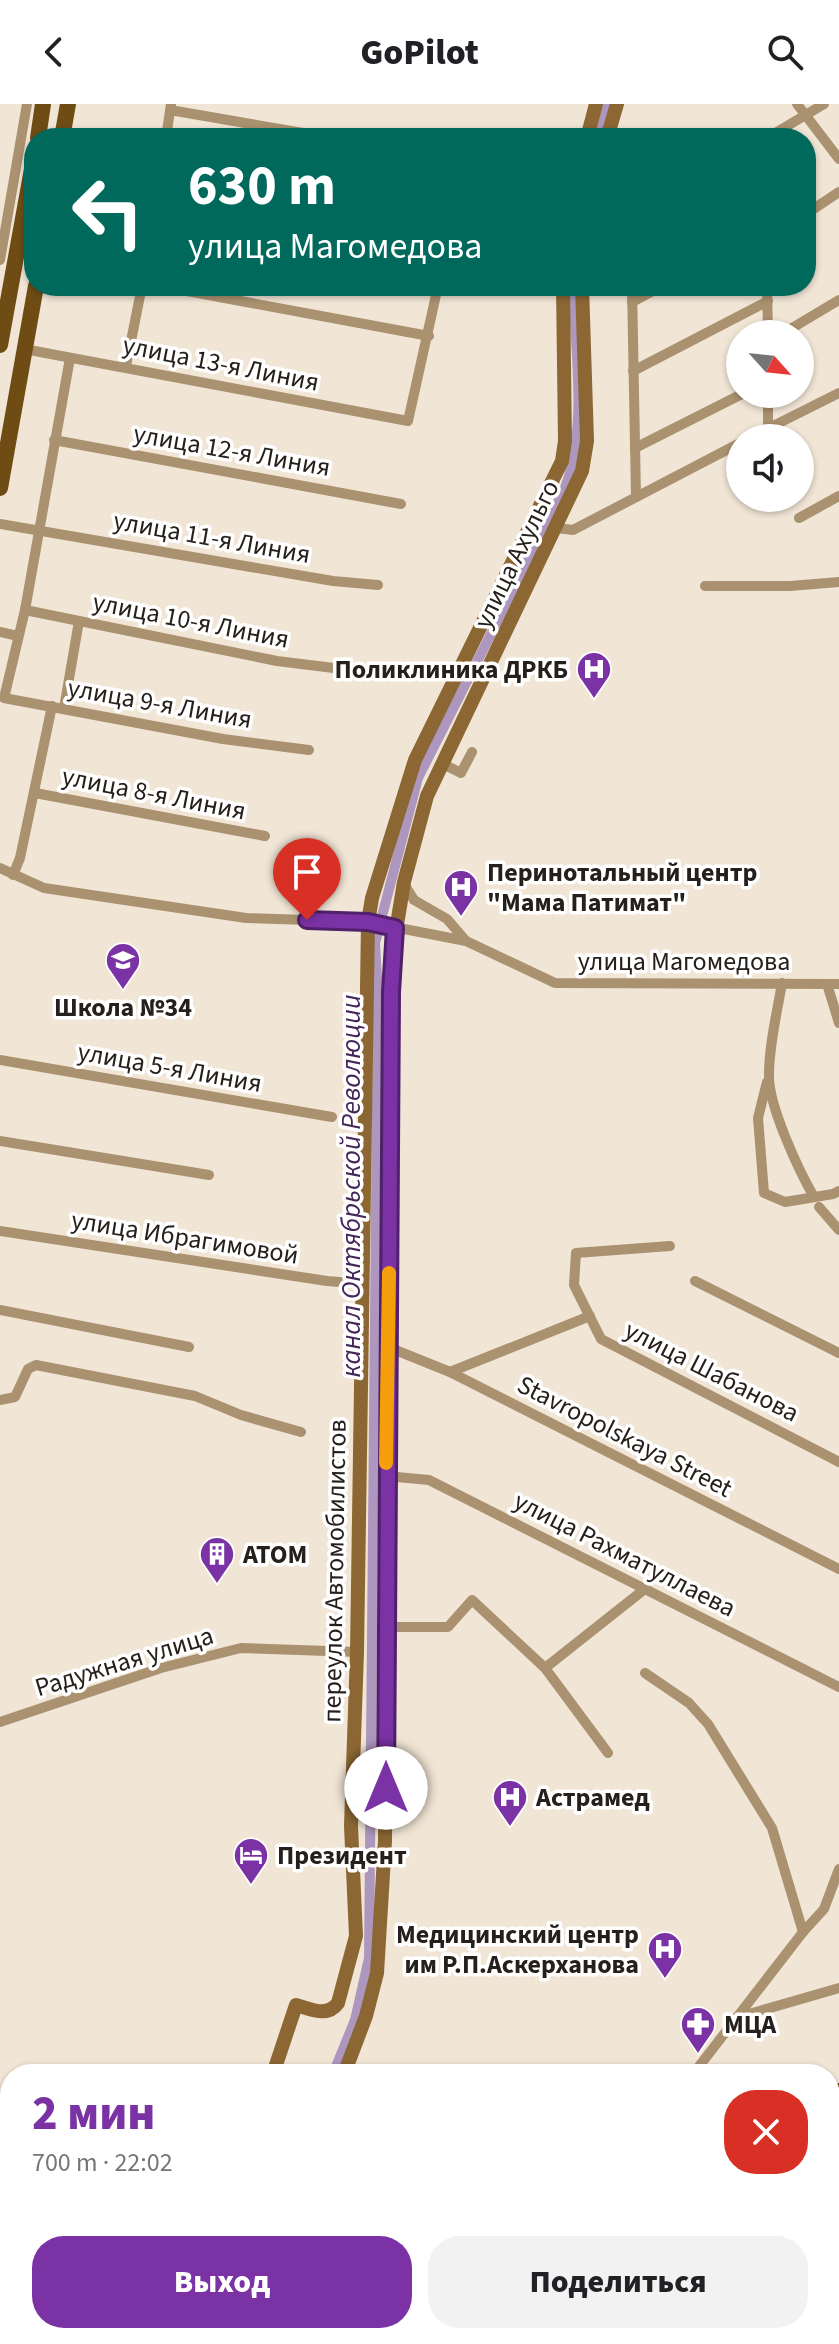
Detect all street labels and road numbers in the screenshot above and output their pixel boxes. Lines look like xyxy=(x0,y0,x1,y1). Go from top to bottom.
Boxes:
street label: улица 13-я Линия xyxy=(120,326,322,401)
street label: улица 12-я Линия xyxy=(131,415,333,486)
street label: улица Ахульго xyxy=(464,474,568,635)
street label: улица 11-я Линия xyxy=(111,502,313,573)
street label: улица 10-я Линия xyxy=(90,583,292,658)
street label: улица 9-я Линия xyxy=(65,669,255,738)
street label: улица 8-я Линия xyxy=(59,758,249,829)
street label: улица Магомедова xyxy=(578,943,790,980)
street label: улица 5-я Линия xyxy=(75,1033,265,1102)
street label: улица Ибрагимовой xyxy=(69,1201,301,1274)
street label: улица Шабанова xyxy=(618,1312,805,1431)
street label: Stavropolskaya Street xyxy=(511,1366,739,1507)
street label: переулок Автомобилистов xyxy=(313,1419,356,1723)
street label: улица Рахматуллаева xyxy=(507,1482,742,1626)
street label: Радужная улица xyxy=(30,1617,218,1706)

